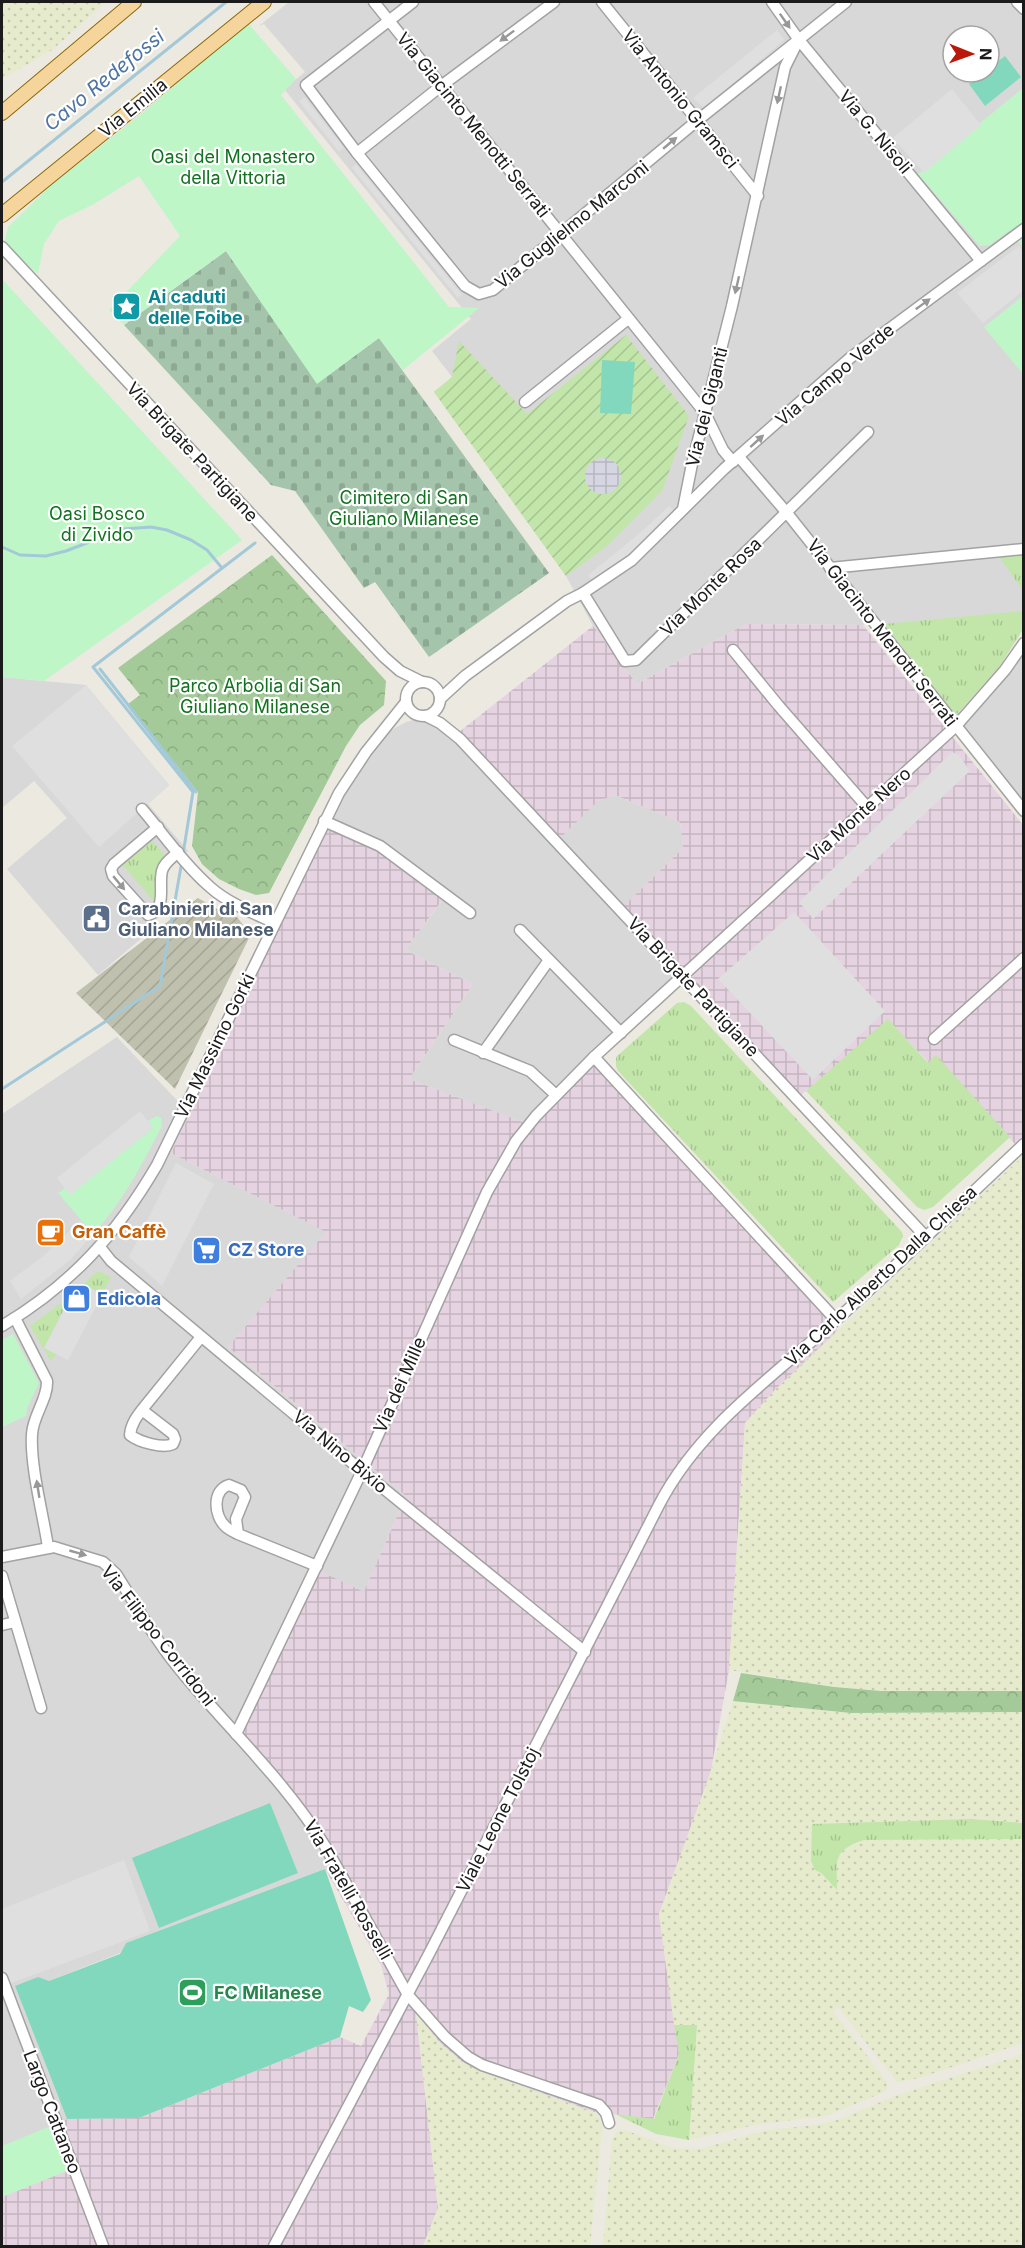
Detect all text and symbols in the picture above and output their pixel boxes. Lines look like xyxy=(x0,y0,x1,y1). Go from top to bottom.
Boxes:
one-way arrow xyxy=(779,12,791,28)
water label: Cavo Redefossi xyxy=(39,23,170,136)
north arrow xyxy=(941,24,1001,84)
street label: Via Antonio Gramsci xyxy=(618,25,743,172)
street label: Via Giacinto Menotti Serrati xyxy=(392,28,555,221)
one-way arrow xyxy=(500,30,515,42)
text: N xyxy=(976,48,996,61)
street label: Via Emilia xyxy=(94,74,171,141)
one-way arrow xyxy=(774,85,784,104)
street label: Via G. Nisoli xyxy=(834,86,916,178)
one-way arrow xyxy=(662,137,678,150)
park label: Oasi del Monastero della Vittoria xyxy=(151,146,315,188)
street label: Via Guglielmo Marconi xyxy=(491,156,653,293)
one-way arrow xyxy=(732,276,742,294)
place label: Ai caduti delle Foibe xyxy=(148,286,243,328)
place icon: Ai caduti delle Foibe xyxy=(111,291,143,323)
one-way arrow xyxy=(915,298,931,310)
street label: Via Campo Verde xyxy=(771,319,898,430)
street label: Via dei Giganti xyxy=(681,345,732,469)
street label: Via Brigate Partigiane xyxy=(122,378,262,526)
one-way arrow xyxy=(749,435,764,448)
park label: Cimitero di San Giuliano Milanese xyxy=(329,487,479,529)
park label: Oasi Bosco di Zivido xyxy=(49,503,145,545)
street label: Via Monte Rosa xyxy=(656,533,766,640)
street label: Via Giacinto Menotti Serrati xyxy=(803,535,962,731)
park label: Parco Arbolia di San Giuliano Milanese xyxy=(169,675,341,717)
street label: Via Monte Nero xyxy=(803,763,915,867)
one-way arrow xyxy=(113,875,126,891)
place label: Carabinieri di San Giuliano Milanese xyxy=(118,898,274,940)
public building icon: Carabinieri di San Giuliano Milanese xyxy=(81,903,113,935)
street label: Via Brigate Partigiane xyxy=(623,913,763,1061)
street label: Via Massimo Gorki xyxy=(170,970,259,1122)
street label: Via Carlo Alberto Dalla Chiesa xyxy=(780,1181,981,1370)
cafe icon: Gran Caffè xyxy=(35,1216,67,1248)
place label: Gran Caffè xyxy=(72,1221,166,1242)
supermarket icon: CZ Store xyxy=(191,1234,223,1266)
place label: CZ Store xyxy=(228,1239,305,1260)
shop icon: Edicola xyxy=(60,1283,92,1315)
place label: Edicola xyxy=(97,1288,161,1309)
street label: Via dei Mille xyxy=(369,1334,430,1436)
street label: Via Nino Bixio xyxy=(289,1406,392,1497)
one-way arrow xyxy=(34,1479,43,1498)
one-way arrow xyxy=(69,1549,87,1558)
street label: Via Filippo Corridoni xyxy=(97,1561,220,1710)
street label: Viale Leone Tolstoj xyxy=(452,1744,543,1896)
street label: Via Fratelli Rosselli xyxy=(300,1816,397,1963)
sports icon: FC Milanese xyxy=(177,1977,209,2009)
place label: FC Milanese xyxy=(214,1982,322,2003)
street label: Largo Cattaneo xyxy=(19,2047,86,2176)

